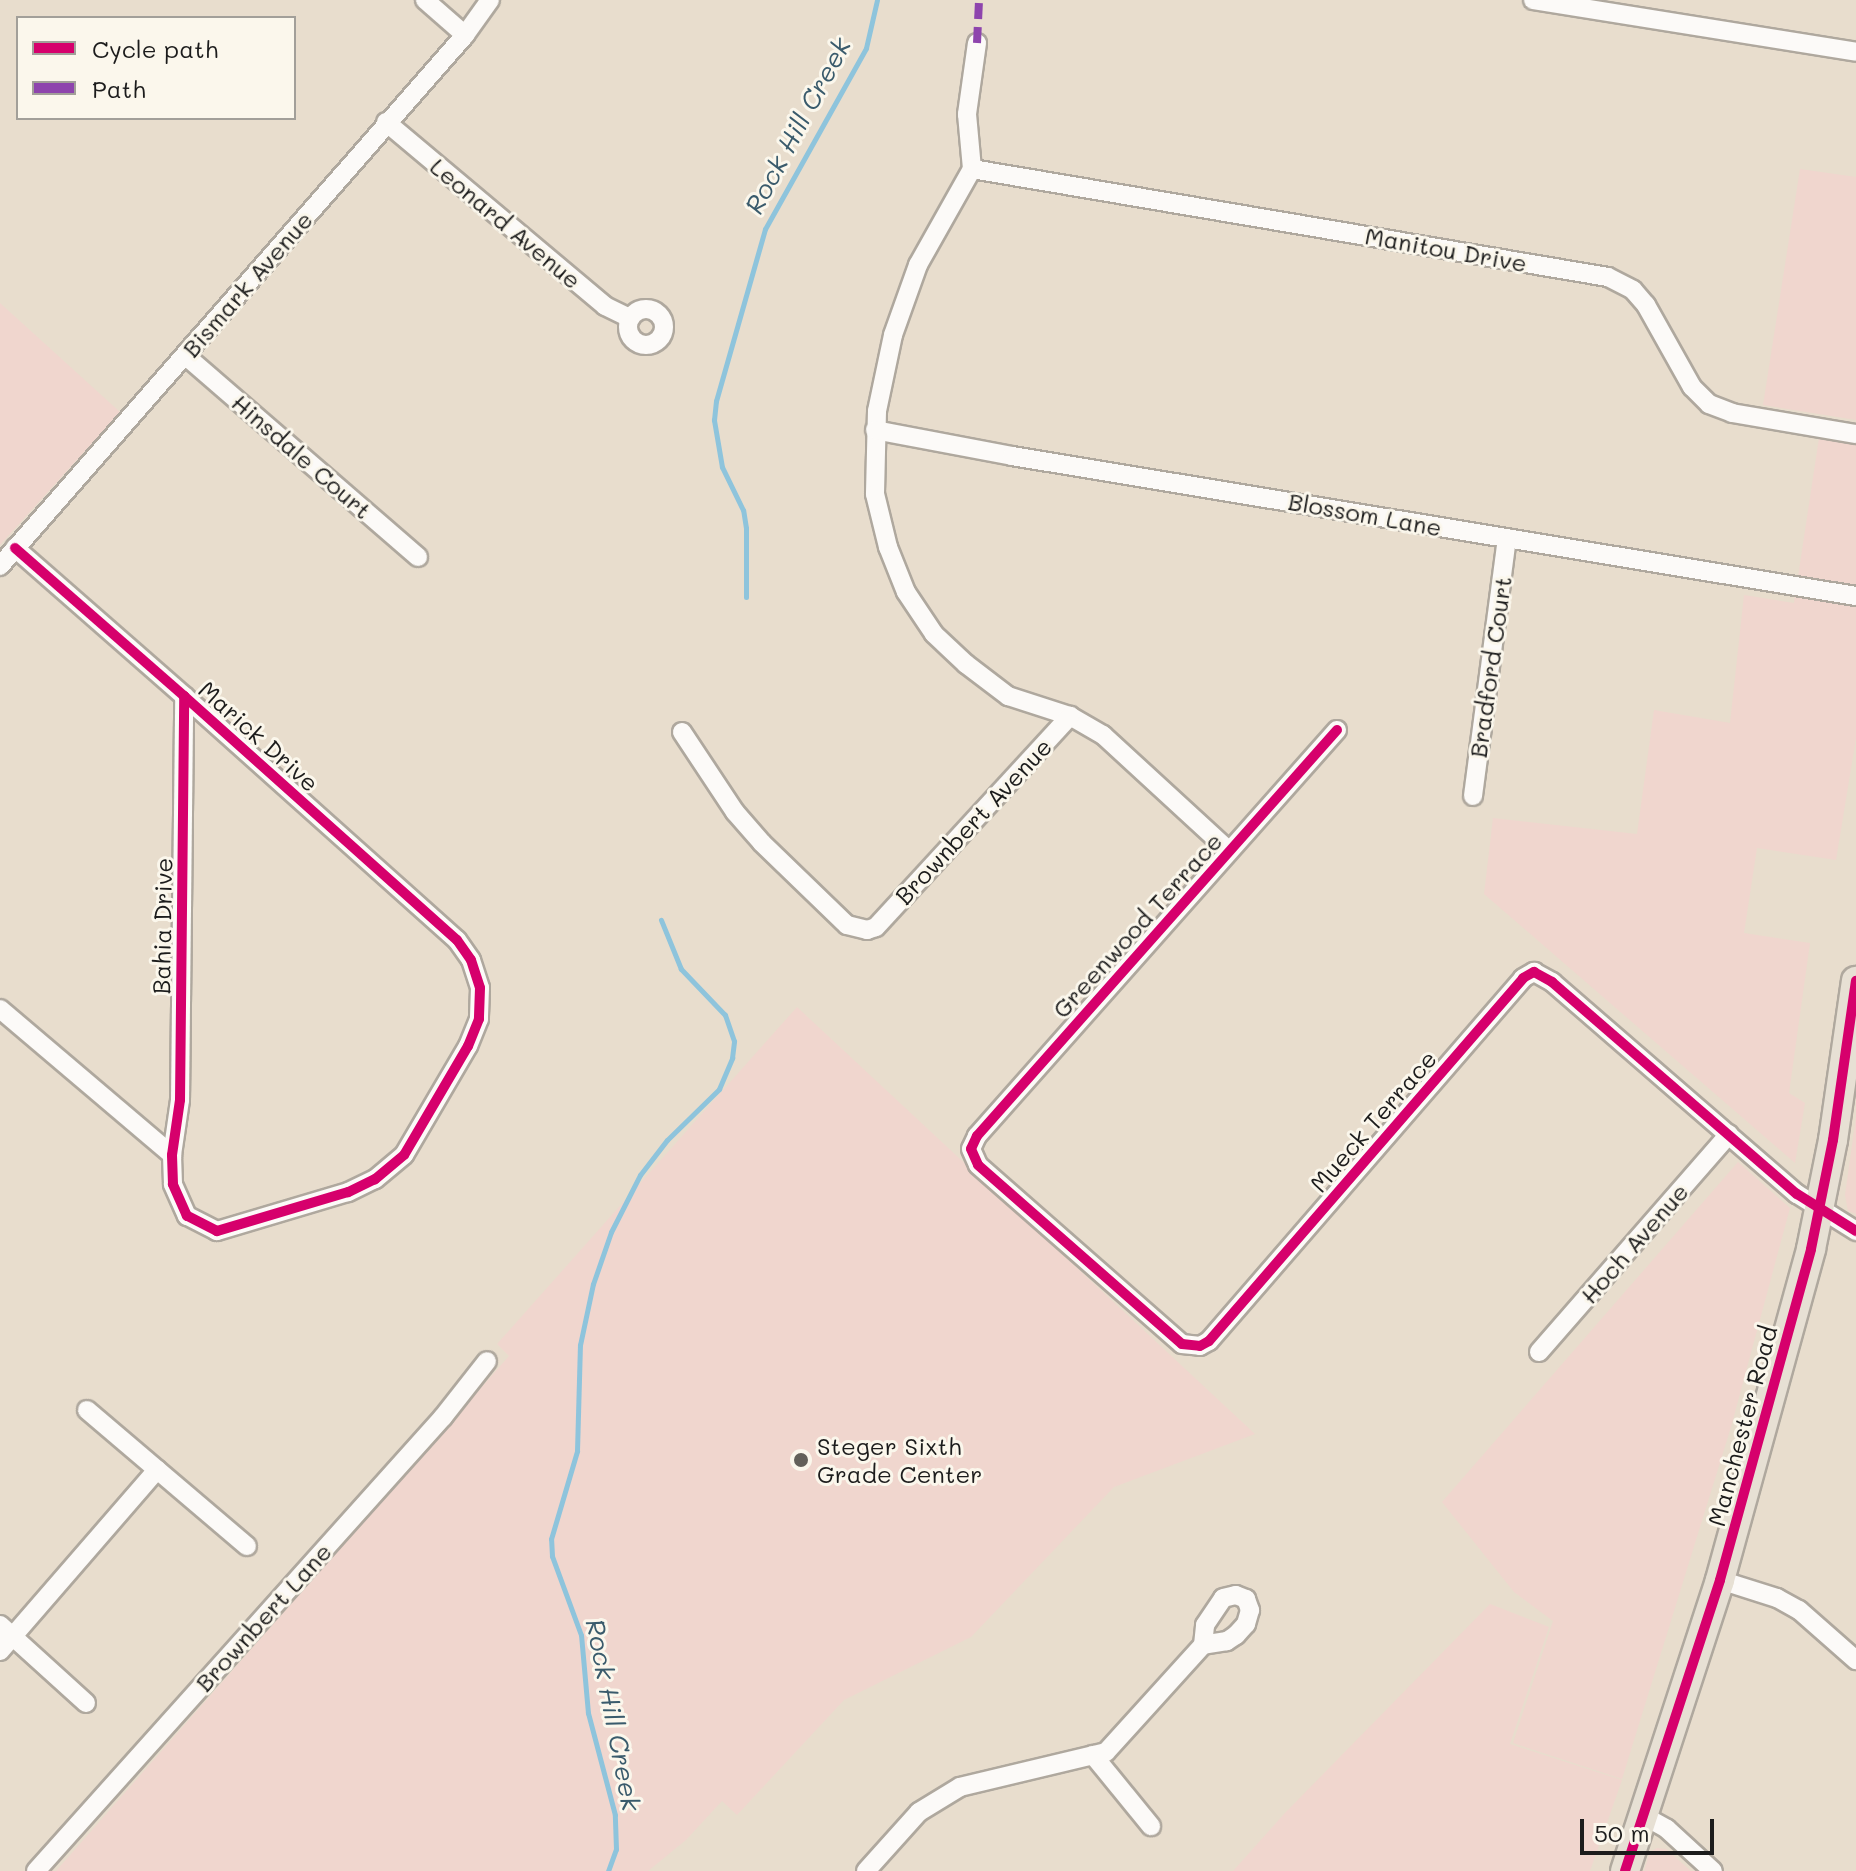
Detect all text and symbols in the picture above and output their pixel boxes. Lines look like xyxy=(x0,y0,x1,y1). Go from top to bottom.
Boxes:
legend xyxy=(16,16,296,120)
text: Cycle path xyxy=(92,33,218,64)
water label: Rock Hill Creek xyxy=(738,33,858,219)
text: Path xyxy=(92,73,146,104)
street label: Leonard Avenue xyxy=(425,152,587,294)
street label: Bismark Avenue xyxy=(176,205,318,363)
street label: Manitou Drive xyxy=(1363,221,1529,277)
street label: Hinsdale Court xyxy=(226,388,378,524)
street label: Blossom Lane xyxy=(1286,486,1444,542)
street label: Bradford Court xyxy=(1463,575,1517,759)
street label: Marick Drive xyxy=(193,675,325,797)
street label: Brownbert Avenue xyxy=(889,732,1057,910)
street label: Greenwood Terrace xyxy=(1046,827,1228,1023)
street label: Bahia Drive xyxy=(146,857,178,995)
street label: Mueck Terrace xyxy=(1304,1044,1442,1198)
street label: Hoch Avenue xyxy=(1574,1177,1694,1309)
street label: Manchester Road xyxy=(1701,1323,1783,1529)
place label: Steger Sixth Grade Center xyxy=(817,1432,982,1488)
marker: Steger Sixth Grade Center xyxy=(792,1451,810,1469)
street label: Brownbert Lane xyxy=(189,1537,337,1697)
water label: Rock Hill Creek xyxy=(579,1616,647,1814)
scale bar xyxy=(1584,1803,1718,1853)
text: 50 m xyxy=(1594,1817,1650,1848)

